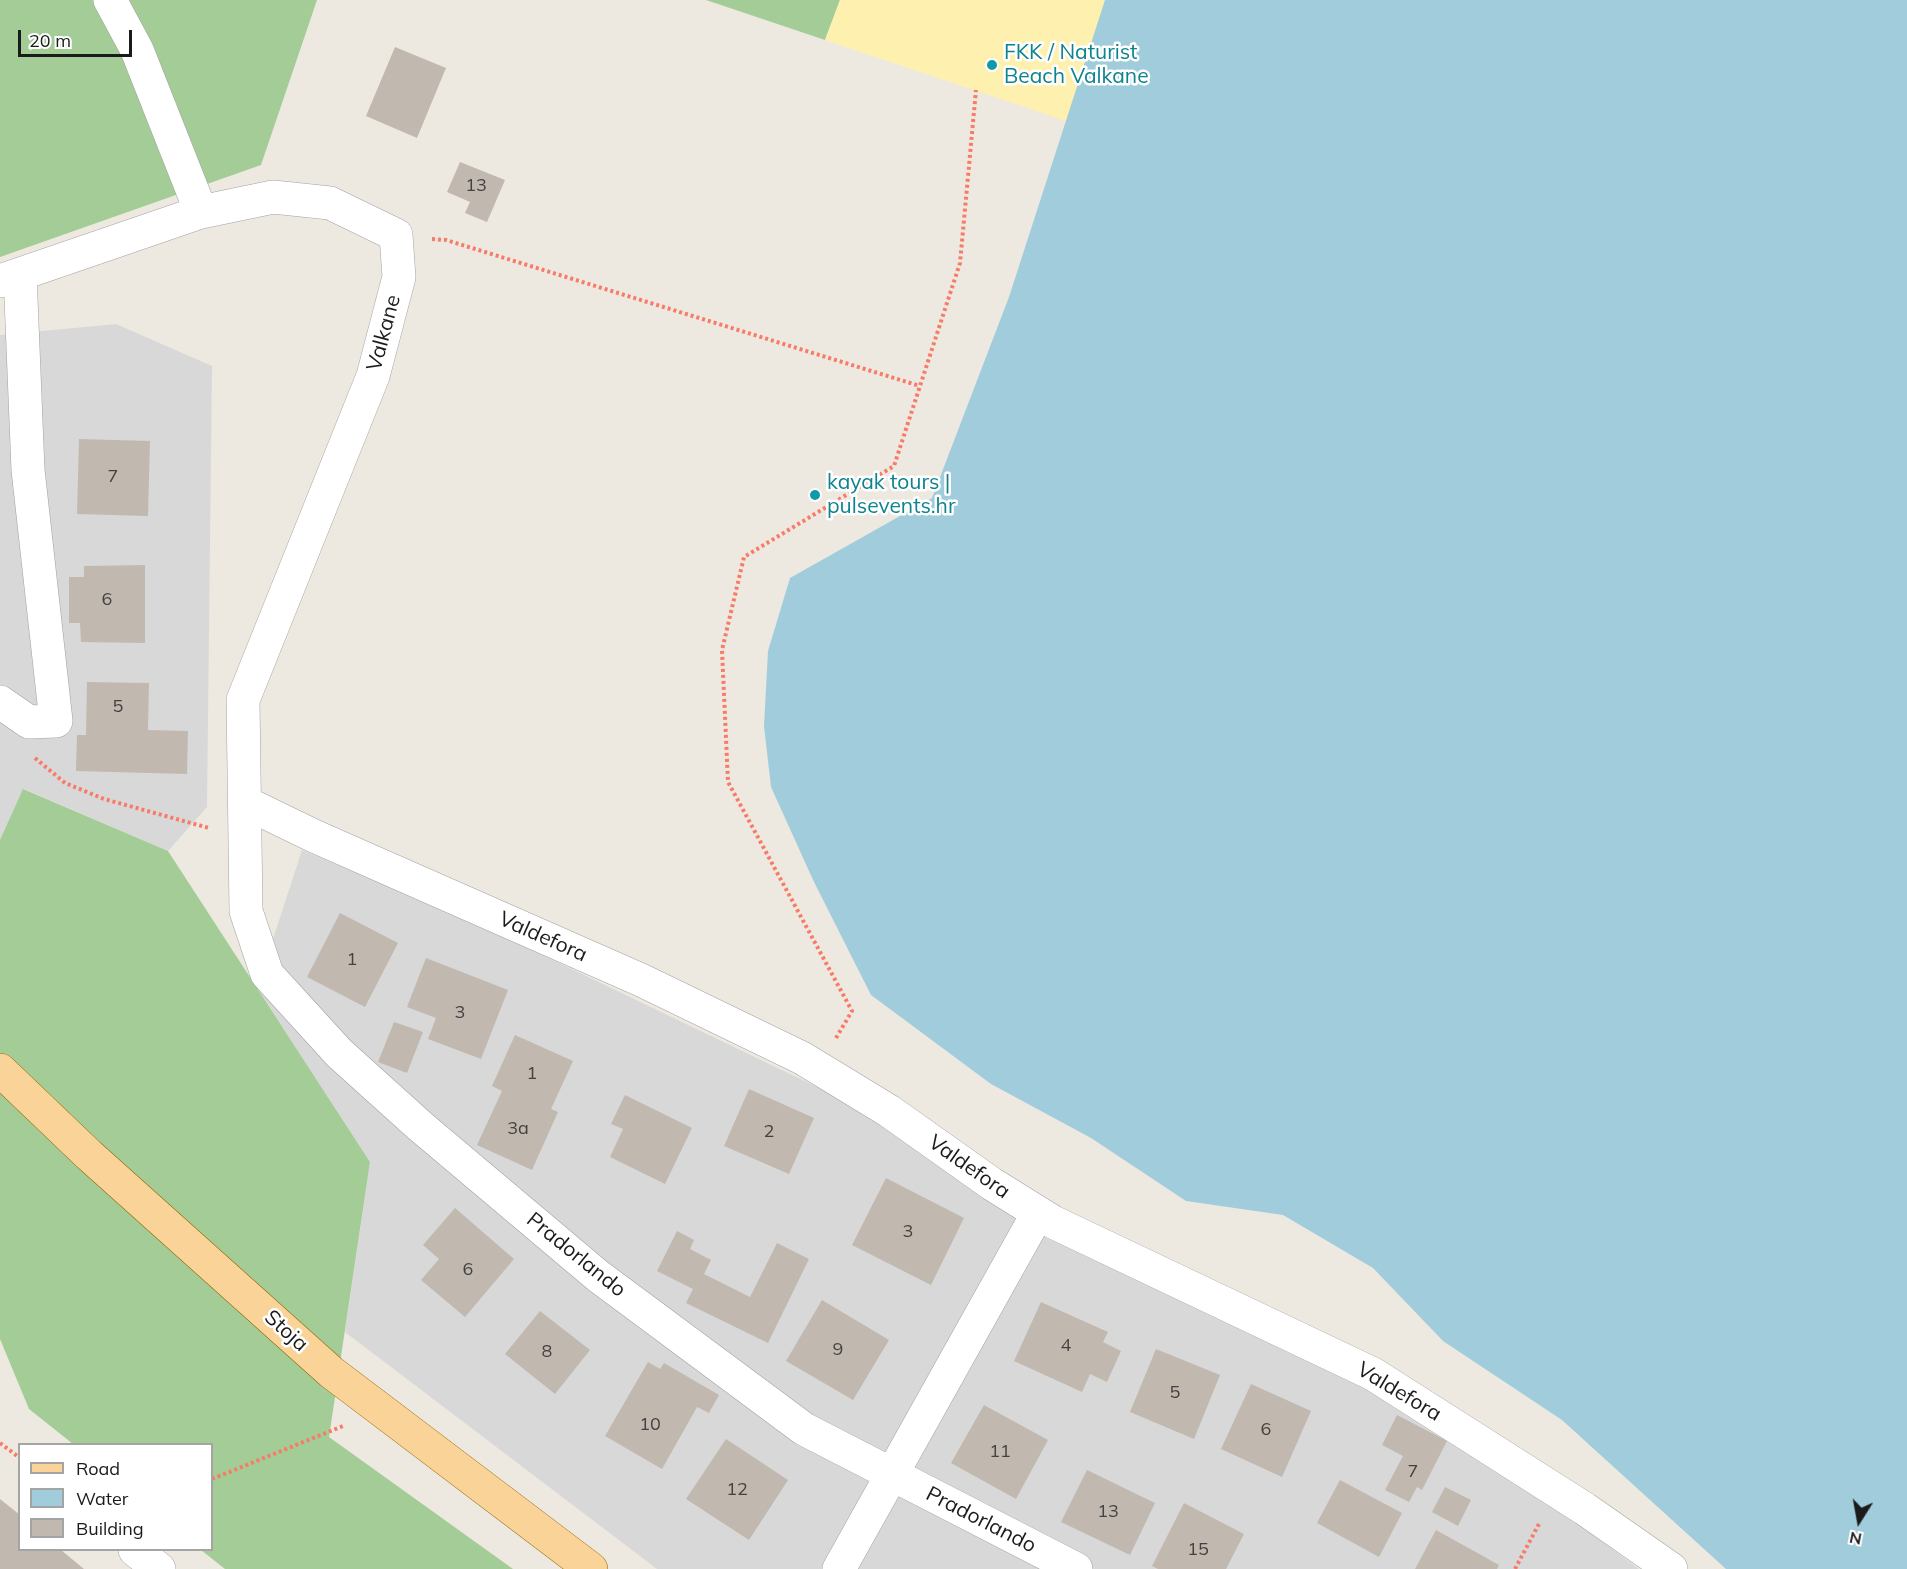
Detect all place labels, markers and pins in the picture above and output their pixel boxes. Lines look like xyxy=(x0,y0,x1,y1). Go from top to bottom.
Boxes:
place label: FKK / Naturist Beach Valkane xyxy=(1004,40,1149,90)
marker: FKK / Naturist Beach Valkane xyxy=(985,58,999,72)
place label: kayak tours | pulsevents.hr xyxy=(827,470,956,520)
marker: kayak tours | pulsevents.hr xyxy=(808,488,822,502)

